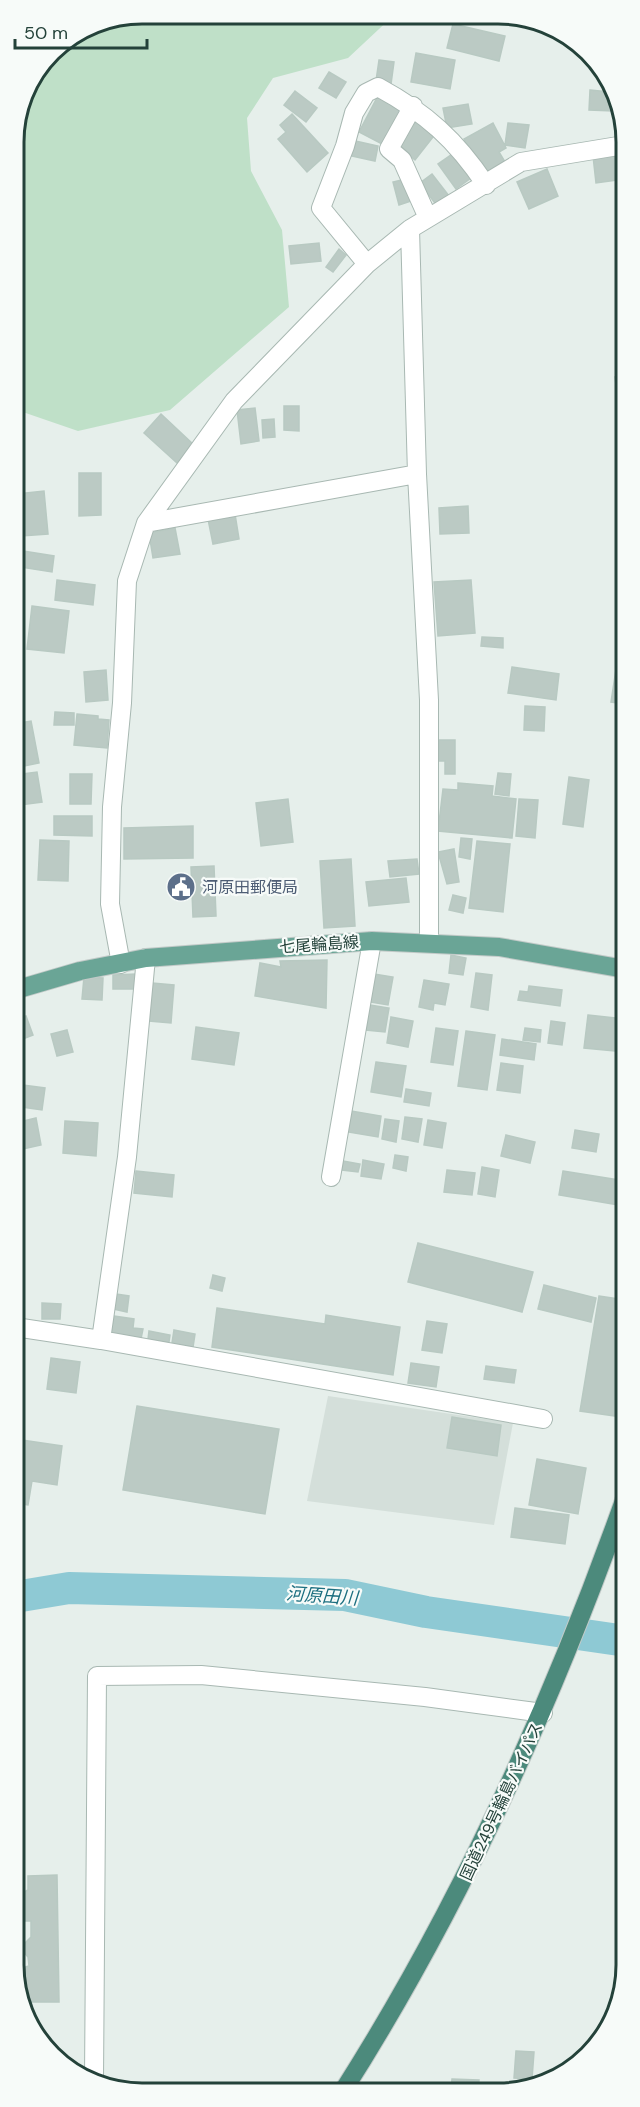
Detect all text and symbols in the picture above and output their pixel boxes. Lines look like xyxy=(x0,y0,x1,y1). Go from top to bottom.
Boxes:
scale bar xyxy=(15,12,147,50)
text: 50 m xyxy=(24,21,68,45)
public building icon: 河原田郵便局 xyxy=(165,871,197,903)
place label: 河原田郵便局 xyxy=(202,877,298,898)
street label: 七尾輪島線 xyxy=(278,931,360,958)
water label: 河原田川 xyxy=(285,1582,361,1611)
street label: 国道249号輪島バイパス xyxy=(456,1719,547,1884)

